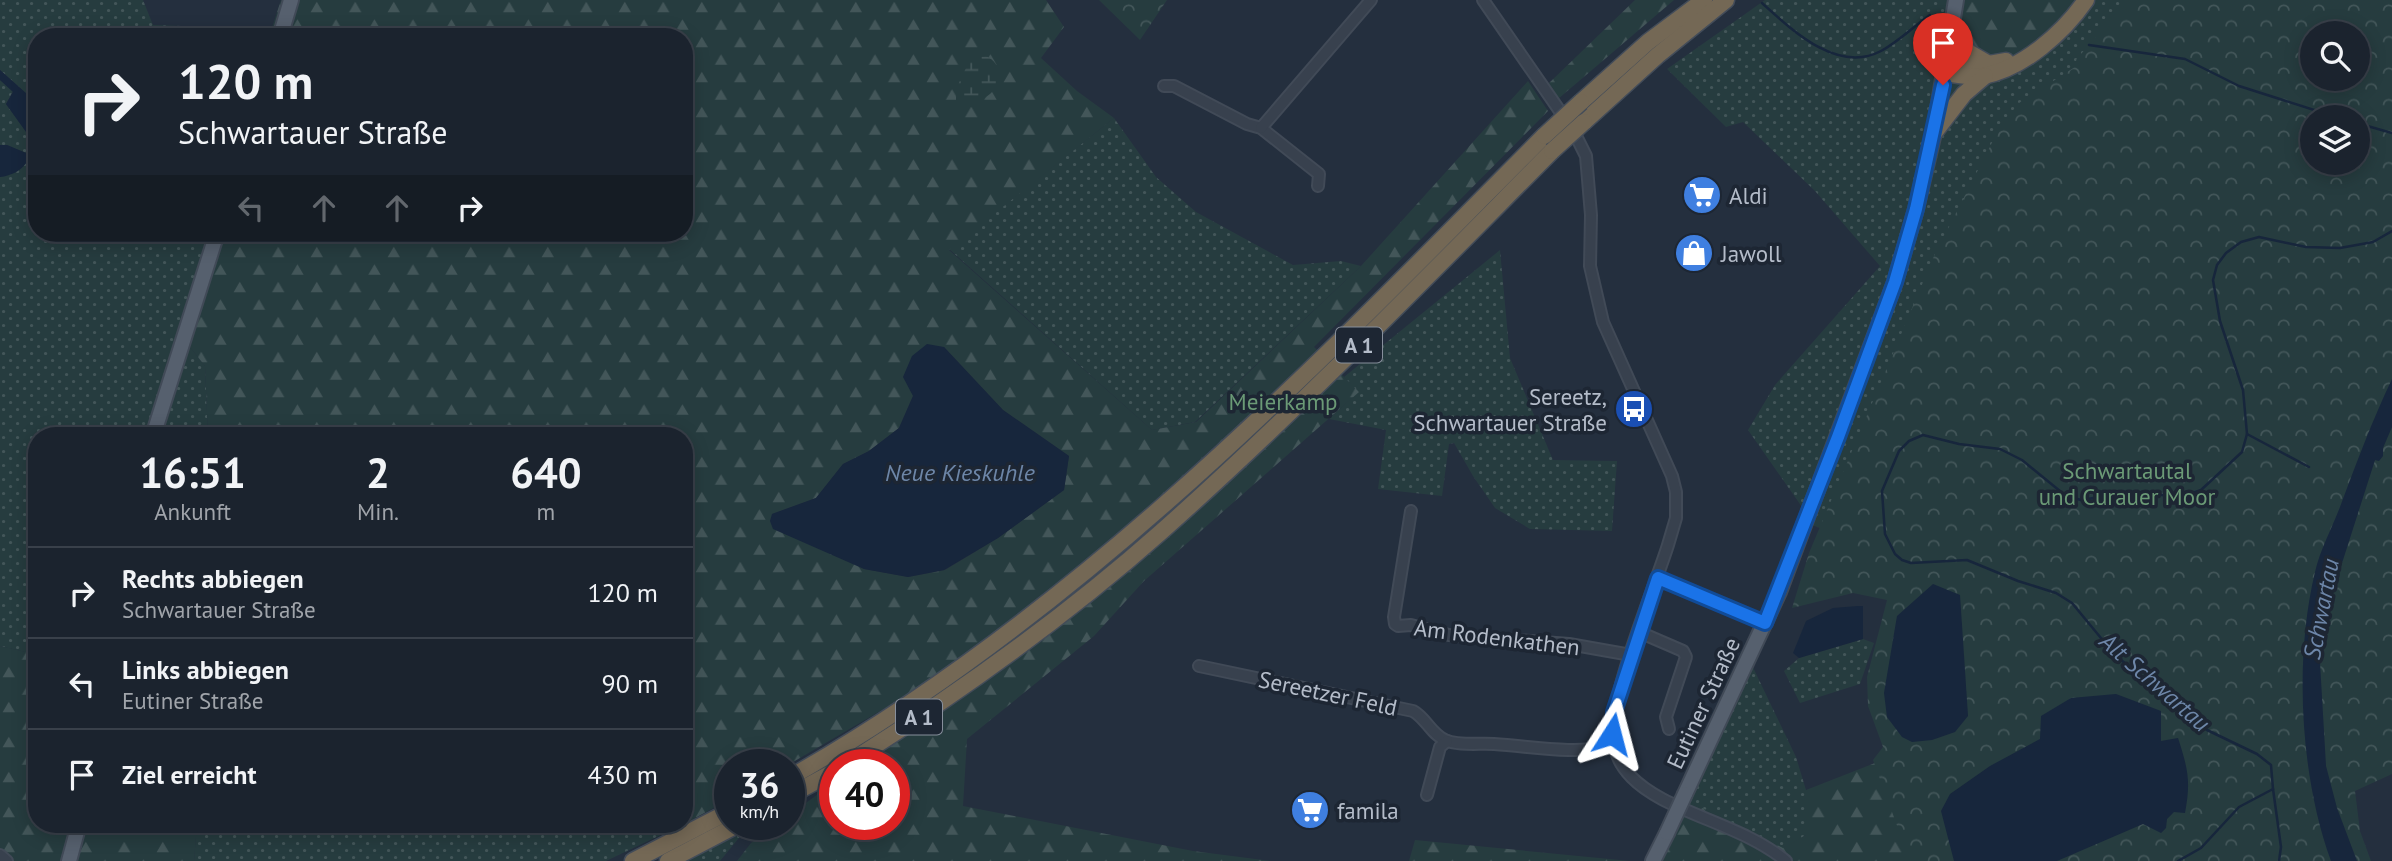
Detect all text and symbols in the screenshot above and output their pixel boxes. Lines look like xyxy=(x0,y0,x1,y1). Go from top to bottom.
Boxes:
pin xyxy=(1913,13,1973,85)
map controls xyxy=(2300,21,2370,175)
button: search xyxy=(2300,21,2370,91)
icon: arrive xyxy=(1924,24,1962,62)
text: 120 m xyxy=(178,49,313,113)
icon: right xyxy=(63,56,154,147)
button: layers xyxy=(2300,105,2370,175)
text: Schwartauer Straße xyxy=(178,111,448,153)
supermarket icon: Aldi xyxy=(1681,174,1723,216)
place label: Aldi xyxy=(1729,181,1768,210)
icon: left xyxy=(232,189,270,227)
icon: ahead xyxy=(305,189,343,227)
icon: ahead xyxy=(378,189,416,227)
icon: right xyxy=(451,189,489,227)
shop icon: Jawoll xyxy=(1673,232,1715,274)
place label: Jawoll xyxy=(1720,239,1782,268)
road number: A 1 xyxy=(1336,328,1382,362)
place label: Sereetz, Schwartauer Straße xyxy=(1413,382,1607,437)
park label: Meierkamp xyxy=(1228,387,1338,416)
bus stop icon: Sereetz, Schwartauer Straße xyxy=(1613,388,1655,430)
text: 16:51 xyxy=(139,445,246,500)
text: 2 xyxy=(366,445,390,500)
text: 640 xyxy=(510,445,582,500)
park label: Schwartautal und Curauer Moor xyxy=(2039,456,2215,511)
water label: Neue Kieskuhle xyxy=(885,457,1035,488)
text: Ankunft xyxy=(154,497,231,526)
text: Min. xyxy=(357,497,399,526)
text: m xyxy=(537,497,555,526)
water label: Schwartau xyxy=(2296,556,2346,662)
text: Rechts abbiegen xyxy=(122,562,304,595)
icon: right xyxy=(63,574,101,612)
text: 120 m xyxy=(587,576,658,609)
text: Schwartauer Straße xyxy=(122,595,316,624)
street label: Am Rodenkathen xyxy=(1412,612,1582,662)
water label: Alt Schwartau xyxy=(2093,625,2217,738)
street label: Eutiner Straße xyxy=(1660,633,1746,773)
text: Links abbiegen xyxy=(122,653,289,686)
street label: Sereetzer Feld xyxy=(1256,664,1400,722)
icon: left xyxy=(63,665,101,703)
text: 90 m xyxy=(602,667,658,700)
text: Eutiner Straße xyxy=(122,686,263,715)
position arrow xyxy=(1575,697,1649,771)
road number: A 1 xyxy=(896,700,942,734)
speed limit sign: 40 xyxy=(819,749,910,840)
icon: arrive xyxy=(63,756,101,794)
text: Ziel erreicht xyxy=(122,758,257,791)
text: 430 m xyxy=(587,758,658,791)
text: 36 xyxy=(740,762,779,808)
supermarket icon: famila xyxy=(1289,789,1331,831)
place label: famila xyxy=(1337,796,1399,825)
text: km/h xyxy=(740,800,779,823)

